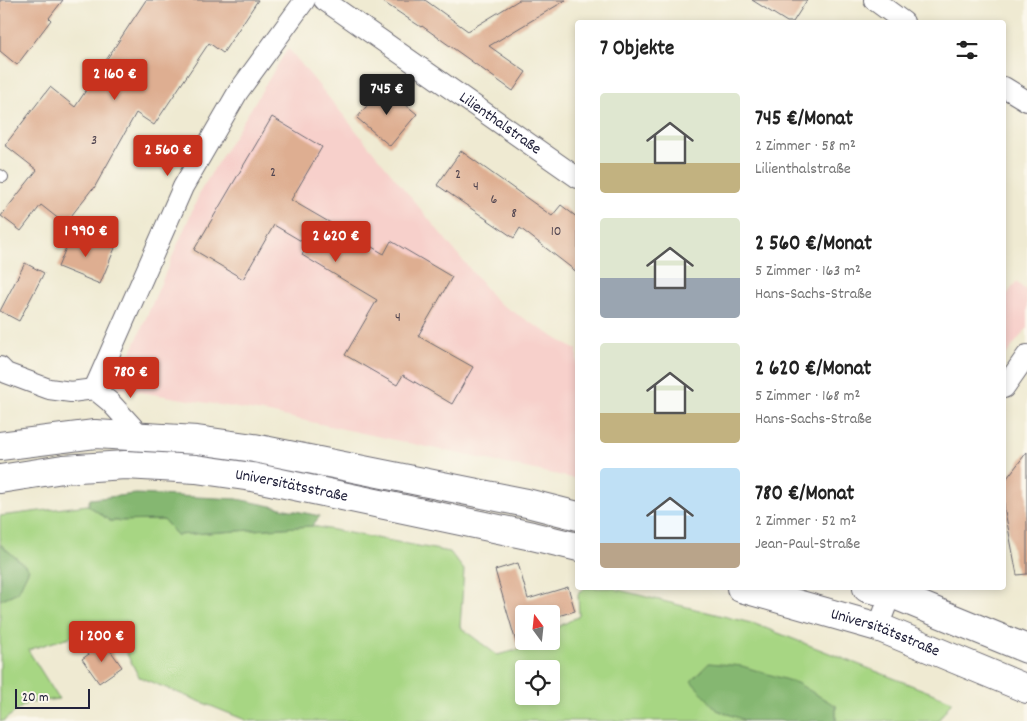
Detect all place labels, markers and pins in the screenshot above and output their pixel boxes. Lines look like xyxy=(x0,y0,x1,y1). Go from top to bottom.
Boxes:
pin: 2 160 € xyxy=(69,58,161,101)
pin: 745 € xyxy=(352,74,422,116)
pin: 2 560 € xyxy=(122,134,214,177)
pin: 1 990 € xyxy=(40,216,132,258)
pin: 2 620 € xyxy=(290,220,382,263)
pin: 780 € xyxy=(96,356,166,399)
pin: 1 200 € xyxy=(56,620,148,663)

